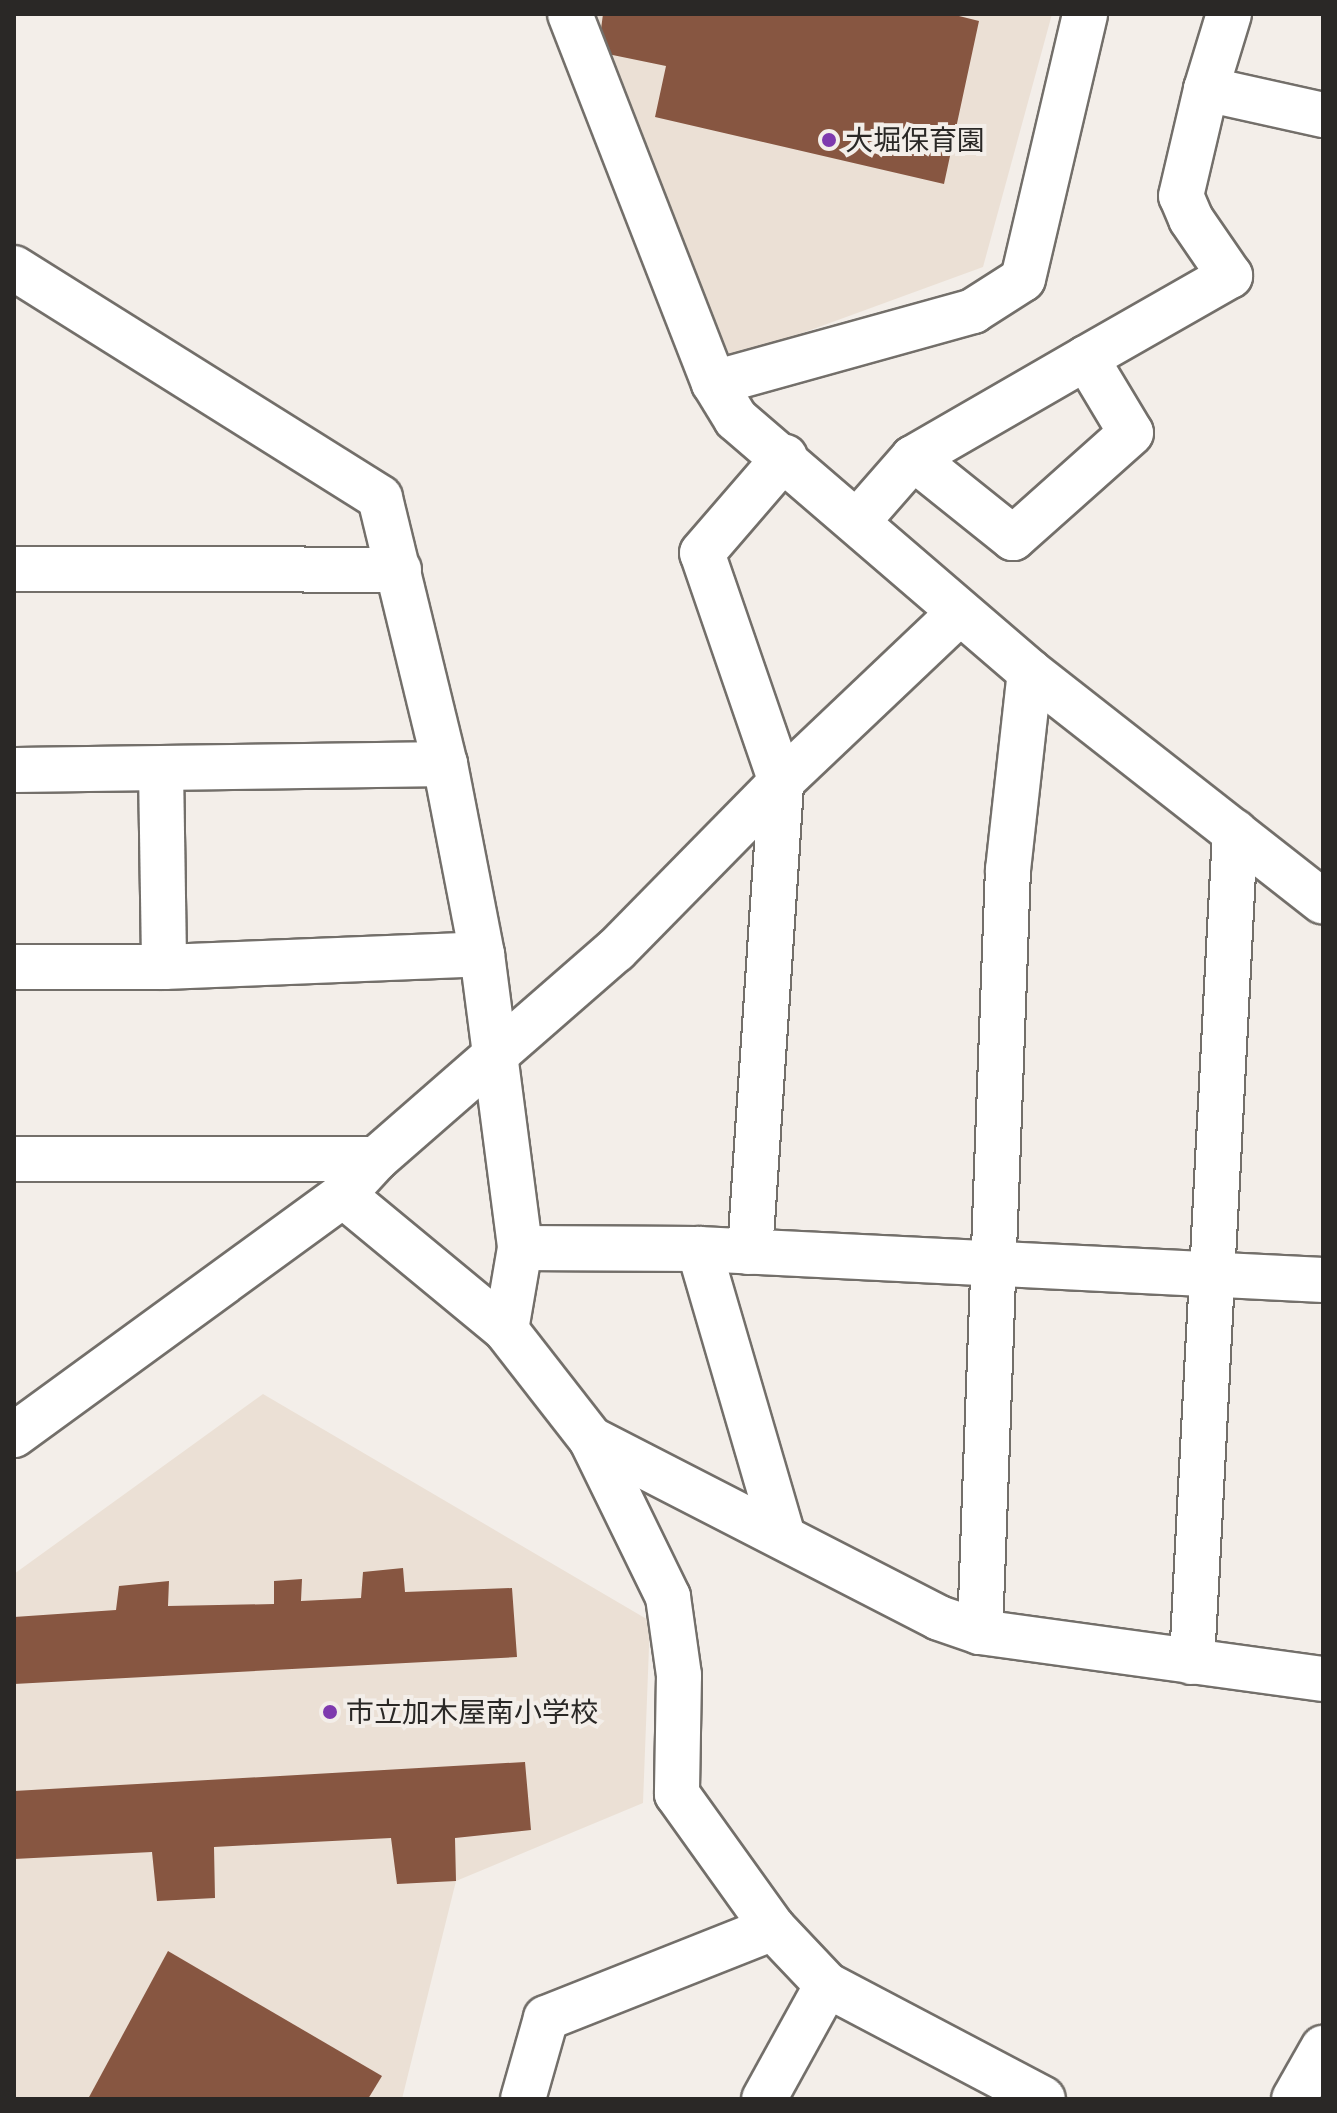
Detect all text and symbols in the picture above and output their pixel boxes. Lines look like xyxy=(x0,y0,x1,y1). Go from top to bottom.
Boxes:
place label: 大堀保育園 xyxy=(845,123,985,157)
marker: 大堀保育園 xyxy=(820,131,838,149)
place label: 市立加木屋南小学校 xyxy=(346,1695,598,1729)
marker: 市立加木屋南小学校 xyxy=(321,1703,339,1721)

